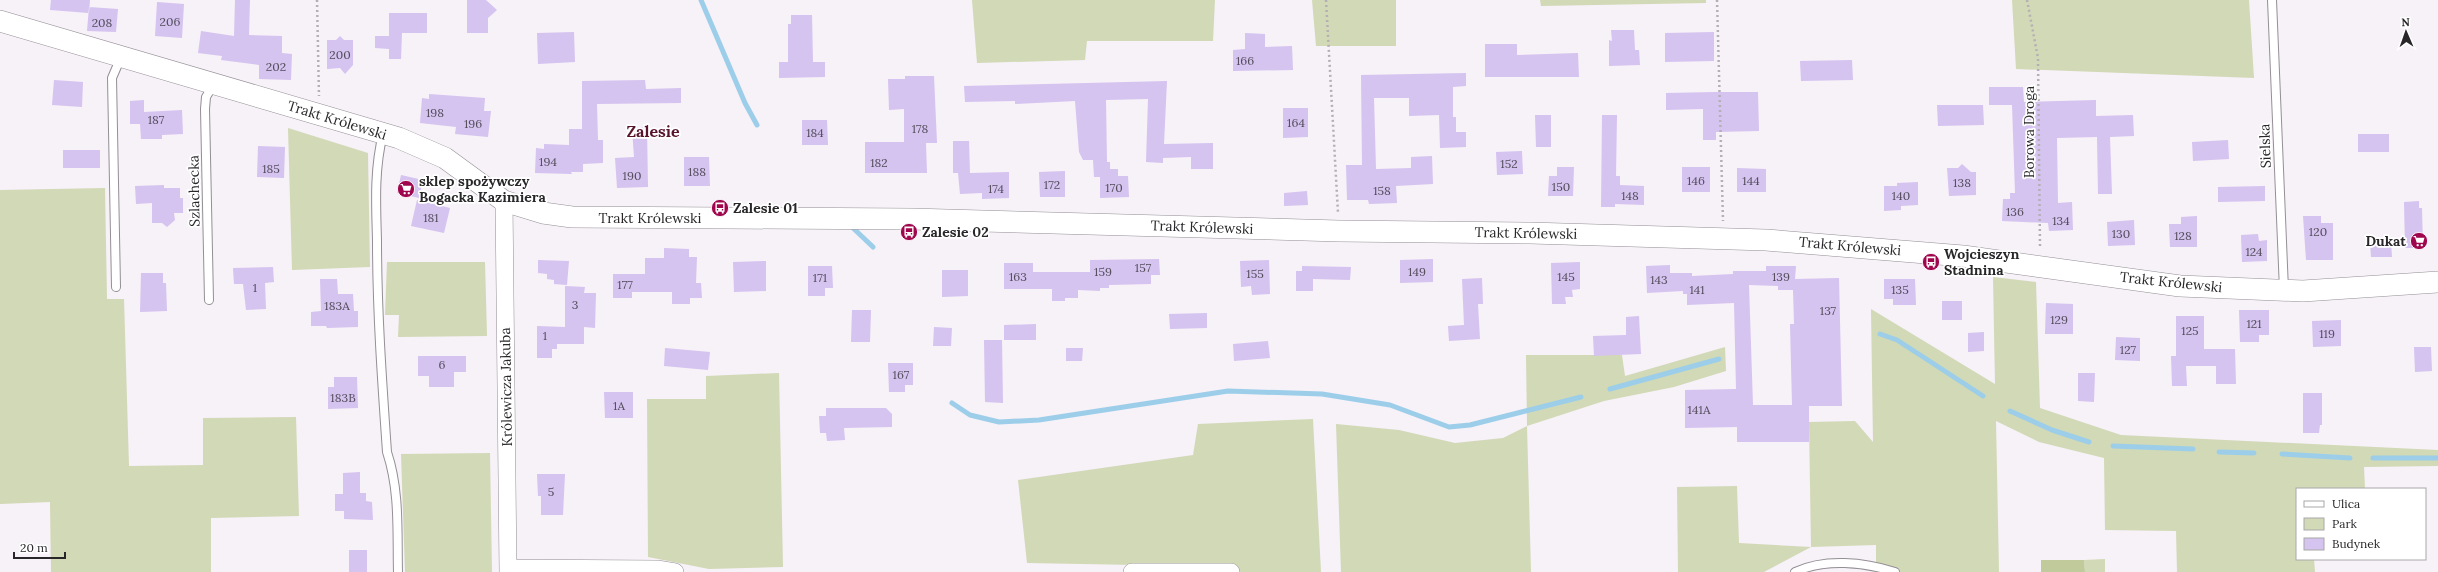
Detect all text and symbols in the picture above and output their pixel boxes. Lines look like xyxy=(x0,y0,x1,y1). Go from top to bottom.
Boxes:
north arrow xyxy=(2386,12,2426,52)
house number: 206 xyxy=(160,14,180,29)
house number: 208 xyxy=(92,15,113,30)
text: N xyxy=(2401,15,2411,29)
house number: 200 xyxy=(329,47,351,62)
house number: 166 xyxy=(1236,53,1254,68)
house number: 202 xyxy=(266,59,286,74)
street label: Borowa Droga xyxy=(2020,86,2038,178)
street label: Trakt Królewski xyxy=(285,96,389,144)
house number: 198 xyxy=(426,105,444,120)
house number: 187 xyxy=(148,112,165,127)
house number: 164 xyxy=(1287,115,1305,130)
house number: 196 xyxy=(464,116,482,131)
district label: Zalesie xyxy=(626,121,680,141)
house number: 178 xyxy=(912,121,929,136)
street label: Sielska xyxy=(2255,123,2275,169)
house number: 184 xyxy=(806,125,824,140)
house number: 194 xyxy=(539,154,557,169)
street label: Szlachecka xyxy=(184,155,204,227)
house number: 182 xyxy=(870,155,888,170)
house number: 152 xyxy=(1500,156,1518,171)
house number: 185 xyxy=(262,161,280,176)
house number: 188 xyxy=(688,164,706,179)
house number: 190 xyxy=(623,168,641,183)
place label: sklep spożywczy Bogacka Kazimiera xyxy=(419,172,546,206)
house number: 146 xyxy=(1687,173,1705,188)
house number: 144 xyxy=(1742,173,1760,188)
house number: 138 xyxy=(1953,175,1971,190)
house number: 172 xyxy=(1044,177,1060,192)
supermarket icon: sklep spożywczy Bogacka Kazimiera xyxy=(396,179,416,199)
house number: 150 xyxy=(1552,179,1570,194)
house number: 170 xyxy=(1105,180,1123,195)
house number: 174 xyxy=(988,181,1005,196)
house number: 158 xyxy=(1373,183,1391,198)
house number: 148 xyxy=(1621,188,1639,203)
house number: 140 xyxy=(1892,188,1910,203)
bus stop icon: Zalesie 01 xyxy=(710,198,730,218)
place label: Zalesie 01 xyxy=(733,199,798,217)
house number: 136 xyxy=(2006,204,2024,219)
street label: Trakt Królewski xyxy=(599,209,701,227)
house number: 181 xyxy=(423,210,439,225)
house number: 134 xyxy=(2052,213,2070,228)
street label: Trakt Królewski xyxy=(1150,216,1254,238)
bus stop icon: Zalesie 02 xyxy=(899,222,919,242)
place label: Zalesie 02 xyxy=(922,223,989,241)
street label: Trakt Królewski xyxy=(1474,223,1578,243)
house number: 120 xyxy=(2309,224,2327,239)
house number: 130 xyxy=(2112,226,2130,241)
house number: 128 xyxy=(2174,228,2192,243)
supermarket icon: Dukat xyxy=(2409,231,2429,251)
place label: Dukat xyxy=(2365,232,2406,250)
street label: Trakt Królewski xyxy=(1798,233,1902,259)
house number: 124 xyxy=(2245,244,2263,259)
place label: Wojcieszyn Stadnina xyxy=(1944,245,2019,279)
bus stop icon: Wojcieszyn Stadnina xyxy=(1921,252,1941,272)
house number: 157 xyxy=(1135,260,1152,275)
house number: 159 xyxy=(1094,264,1112,279)
house number: 149 xyxy=(1408,264,1426,279)
house number: 155 xyxy=(1246,266,1264,281)
street label: Trakt Królewski xyxy=(2119,268,2223,296)
house number: 163 xyxy=(1009,269,1027,284)
house number: 145 xyxy=(1557,269,1575,284)
house number: 139 xyxy=(1772,269,1790,284)
house number: 171 xyxy=(813,270,827,285)
house number: 143 xyxy=(1650,272,1668,287)
house number: 177 xyxy=(617,277,633,292)
house number: 1 xyxy=(253,280,257,295)
house number: 141 xyxy=(1689,282,1705,297)
house number: 135 xyxy=(1891,282,1909,297)
house number: 3 xyxy=(572,297,579,312)
house number: 183A xyxy=(324,298,350,313)
house number: 137 xyxy=(1820,303,1837,318)
house number: 129 xyxy=(2050,312,2068,327)
house number: 121 xyxy=(2246,316,2262,331)
house number: 125 xyxy=(2181,323,2199,338)
house number: 119 xyxy=(2319,326,2335,341)
street label: Królewicza Jakuba xyxy=(496,327,516,447)
house number: 1 xyxy=(543,328,547,343)
house number: 127 xyxy=(2120,342,2137,357)
house number: 6 xyxy=(439,357,446,372)
house number: 167 xyxy=(893,367,910,382)
house number: 183B xyxy=(330,390,356,405)
house number: 1A xyxy=(613,398,625,413)
house number: 141A xyxy=(1688,402,1711,417)
house number: 5 xyxy=(548,484,554,499)
legend xyxy=(2296,488,2426,560)
text: Ulica xyxy=(2332,496,2360,511)
text: Park xyxy=(2332,516,2358,531)
scale bar xyxy=(14,534,65,560)
text: Budynek xyxy=(2332,536,2381,551)
text: 20 m xyxy=(20,540,48,555)

